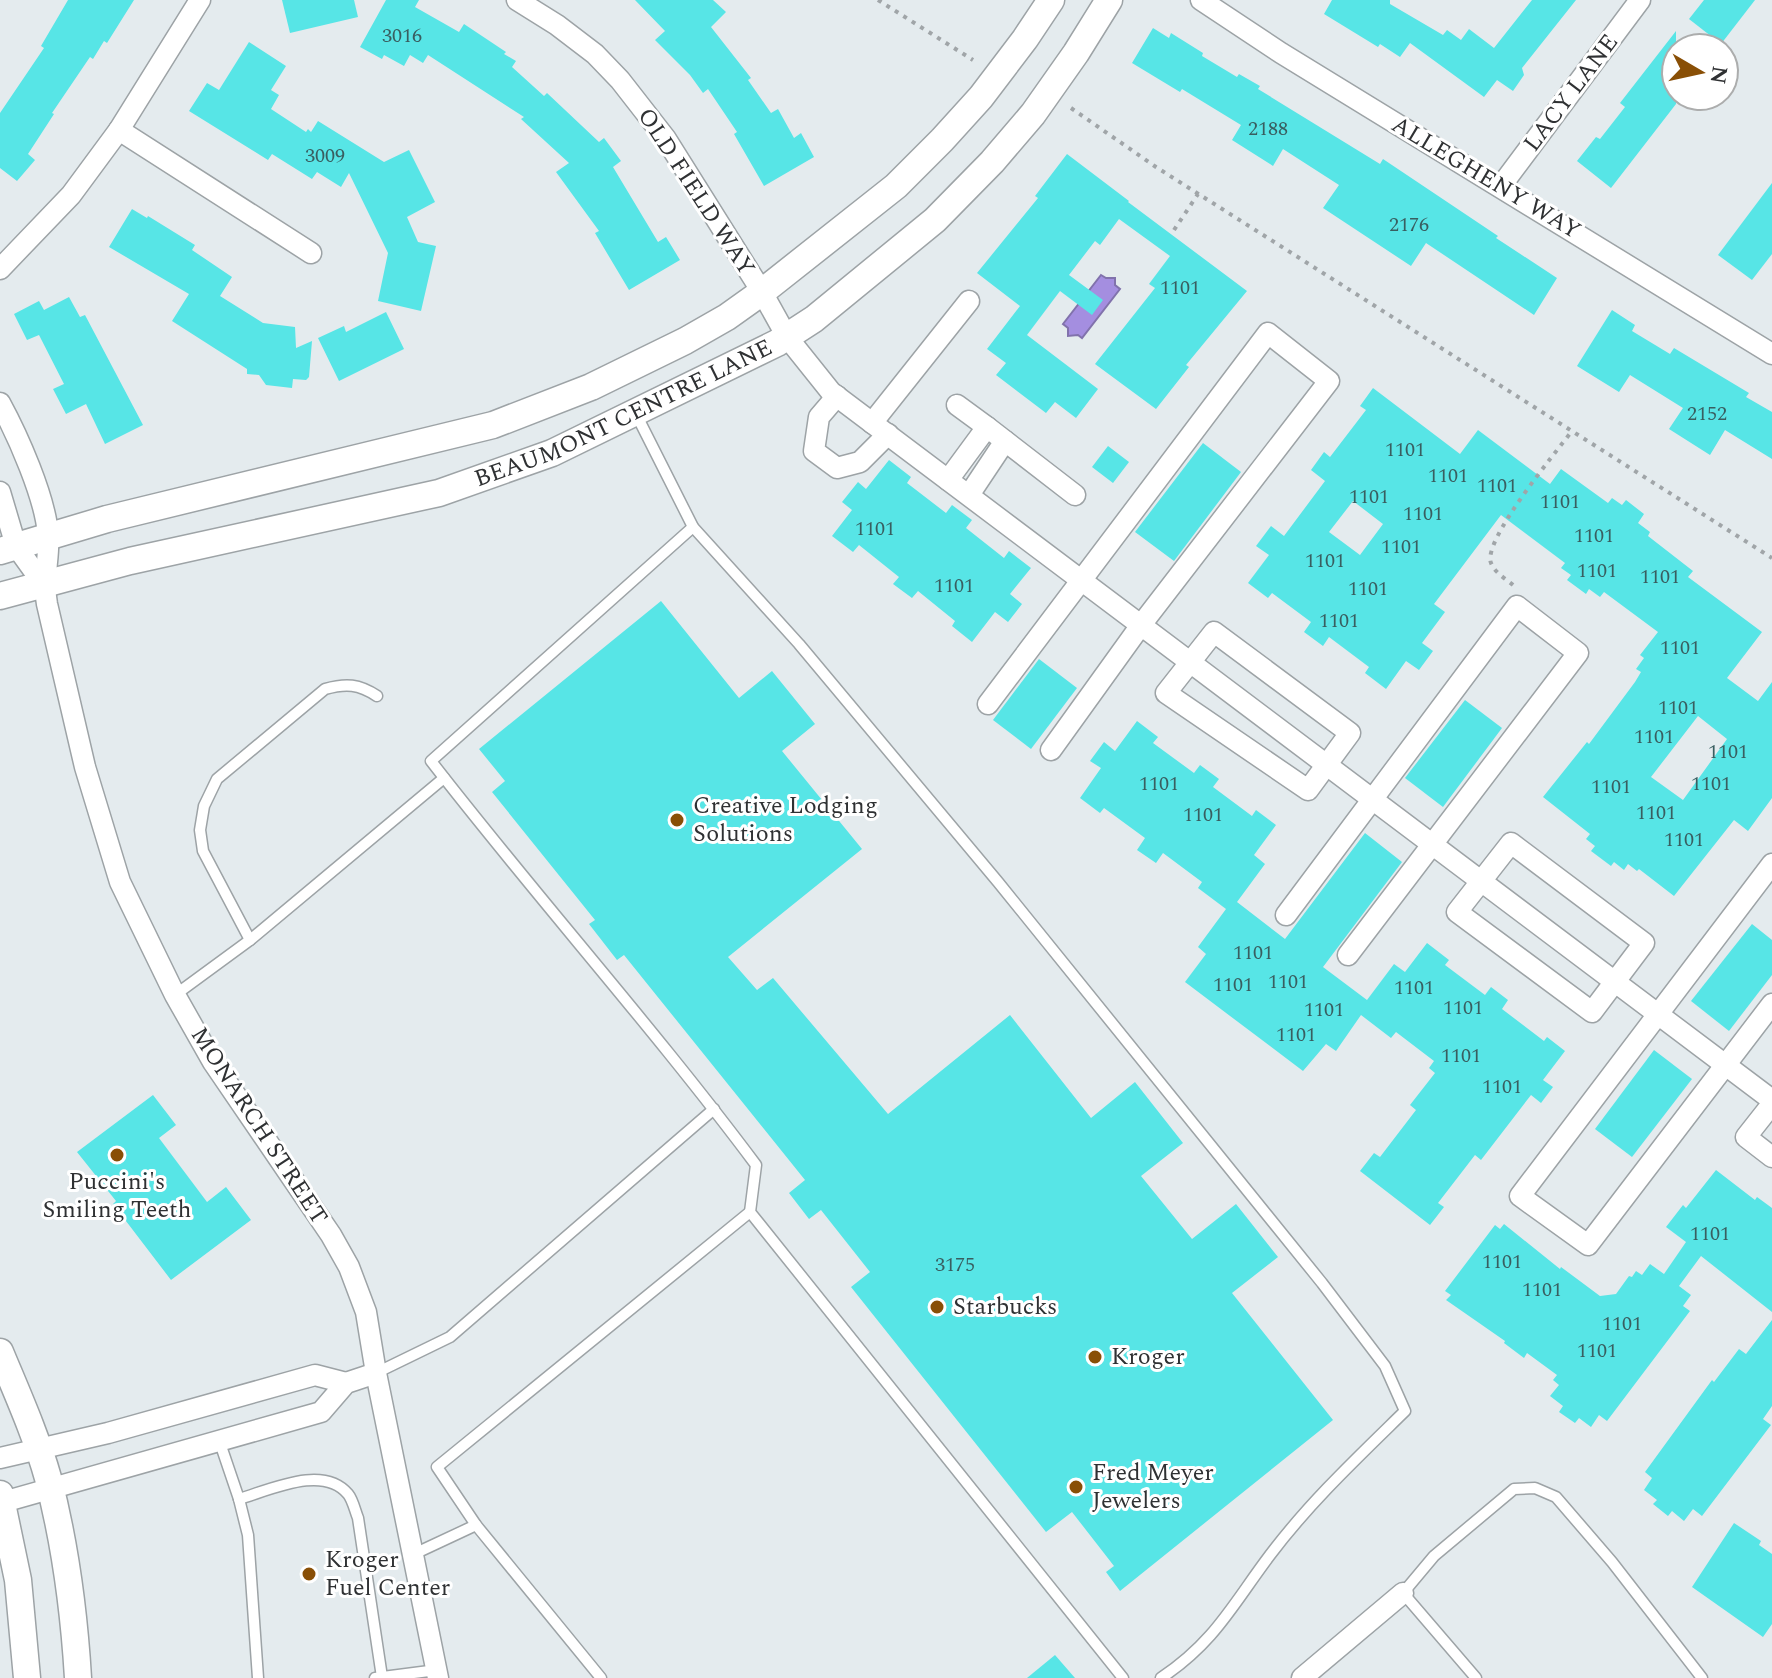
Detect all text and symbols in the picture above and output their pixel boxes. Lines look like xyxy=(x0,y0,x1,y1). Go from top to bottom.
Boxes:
house number: 3016 xyxy=(382,21,422,51)
street label: LACY LANE xyxy=(1515,26,1627,160)
north arrow xyxy=(1660,32,1740,112)
text: N xyxy=(1701,63,1736,86)
street label: OLD FIELD WAY xyxy=(628,101,764,283)
street label: ALLEGHENY WAY xyxy=(1384,107,1588,249)
house number: 2188 xyxy=(1248,114,1288,144)
house number: 3009 xyxy=(305,141,345,171)
house number: 2176 xyxy=(1389,210,1429,240)
house number: 1101 xyxy=(1160,273,1200,303)
street label: BEAUMONT CENTRE LANE xyxy=(469,330,779,497)
house number: 2152 xyxy=(1687,399,1727,429)
house number: 1101 xyxy=(1385,435,1425,465)
house number: 1101 xyxy=(1428,461,1468,491)
house number: 1101 xyxy=(1477,471,1517,501)
house number: 1101 xyxy=(1349,482,1389,512)
house number: 1101 xyxy=(1540,487,1580,517)
house number: 1101 xyxy=(1403,499,1443,529)
house number: 1101 xyxy=(855,514,895,544)
house number: 1101 xyxy=(1574,521,1614,551)
house number: 1101 xyxy=(1381,532,1421,562)
house number: 1101 xyxy=(1305,546,1345,576)
house number: 1101 xyxy=(1577,556,1617,586)
house number: 1101 xyxy=(1640,562,1680,592)
house number: 1101 xyxy=(934,571,974,601)
house number: 1101 xyxy=(1348,574,1388,604)
house number: 1101 xyxy=(1319,606,1359,636)
house number: 1101 xyxy=(1660,633,1700,663)
house number: 1101 xyxy=(1658,693,1698,723)
house number: 1101 xyxy=(1634,722,1674,752)
house number: 1101 xyxy=(1708,737,1748,767)
house number: 1101 xyxy=(1139,769,1179,799)
house number: 1101 xyxy=(1691,769,1731,799)
house number: 1101 xyxy=(1591,772,1631,802)
place label: Creative Lodging Solutions xyxy=(693,788,878,852)
house number: 1101 xyxy=(1636,798,1676,828)
house number: 1101 xyxy=(1183,800,1223,830)
marker: Creative Lodging Solutions xyxy=(668,811,686,829)
house number: 1101 xyxy=(1664,825,1704,855)
house number: 1101 xyxy=(1233,938,1273,968)
house number: 1101 xyxy=(1268,967,1308,997)
house number: 1101 xyxy=(1213,970,1253,1000)
house number: 1101 xyxy=(1394,973,1434,1003)
house number: 1101 xyxy=(1443,993,1483,1023)
house number: 1101 xyxy=(1304,995,1344,1025)
street label: MONARCH STREET xyxy=(181,1020,337,1232)
house number: 1101 xyxy=(1276,1020,1316,1050)
house number: 1101 xyxy=(1441,1041,1481,1071)
house number: 1101 xyxy=(1482,1072,1522,1102)
marker: Puccini's Smiling Teeth xyxy=(108,1146,126,1164)
place label: Puccini's Smiling Teeth xyxy=(43,1164,192,1228)
house number: 1101 xyxy=(1690,1219,1730,1249)
house number: 1101 xyxy=(1482,1247,1522,1277)
house number: 3175 xyxy=(935,1250,975,1280)
house number: 1101 xyxy=(1522,1275,1562,1305)
place label: Starbucks xyxy=(953,1289,1057,1325)
marker: Starbucks xyxy=(928,1298,946,1316)
house number: 1101 xyxy=(1602,1309,1642,1339)
house number: 1101 xyxy=(1577,1336,1617,1366)
place label: Kroger xyxy=(1111,1339,1185,1375)
marker: Kroger xyxy=(1086,1348,1104,1366)
place label: Fred Meyer Jewelers xyxy=(1092,1455,1214,1519)
marker: Fred Meyer Jewelers xyxy=(1067,1478,1085,1496)
place label: Kroger Fuel Center xyxy=(325,1542,450,1606)
marker: Kroger Fuel Center xyxy=(300,1565,318,1583)

